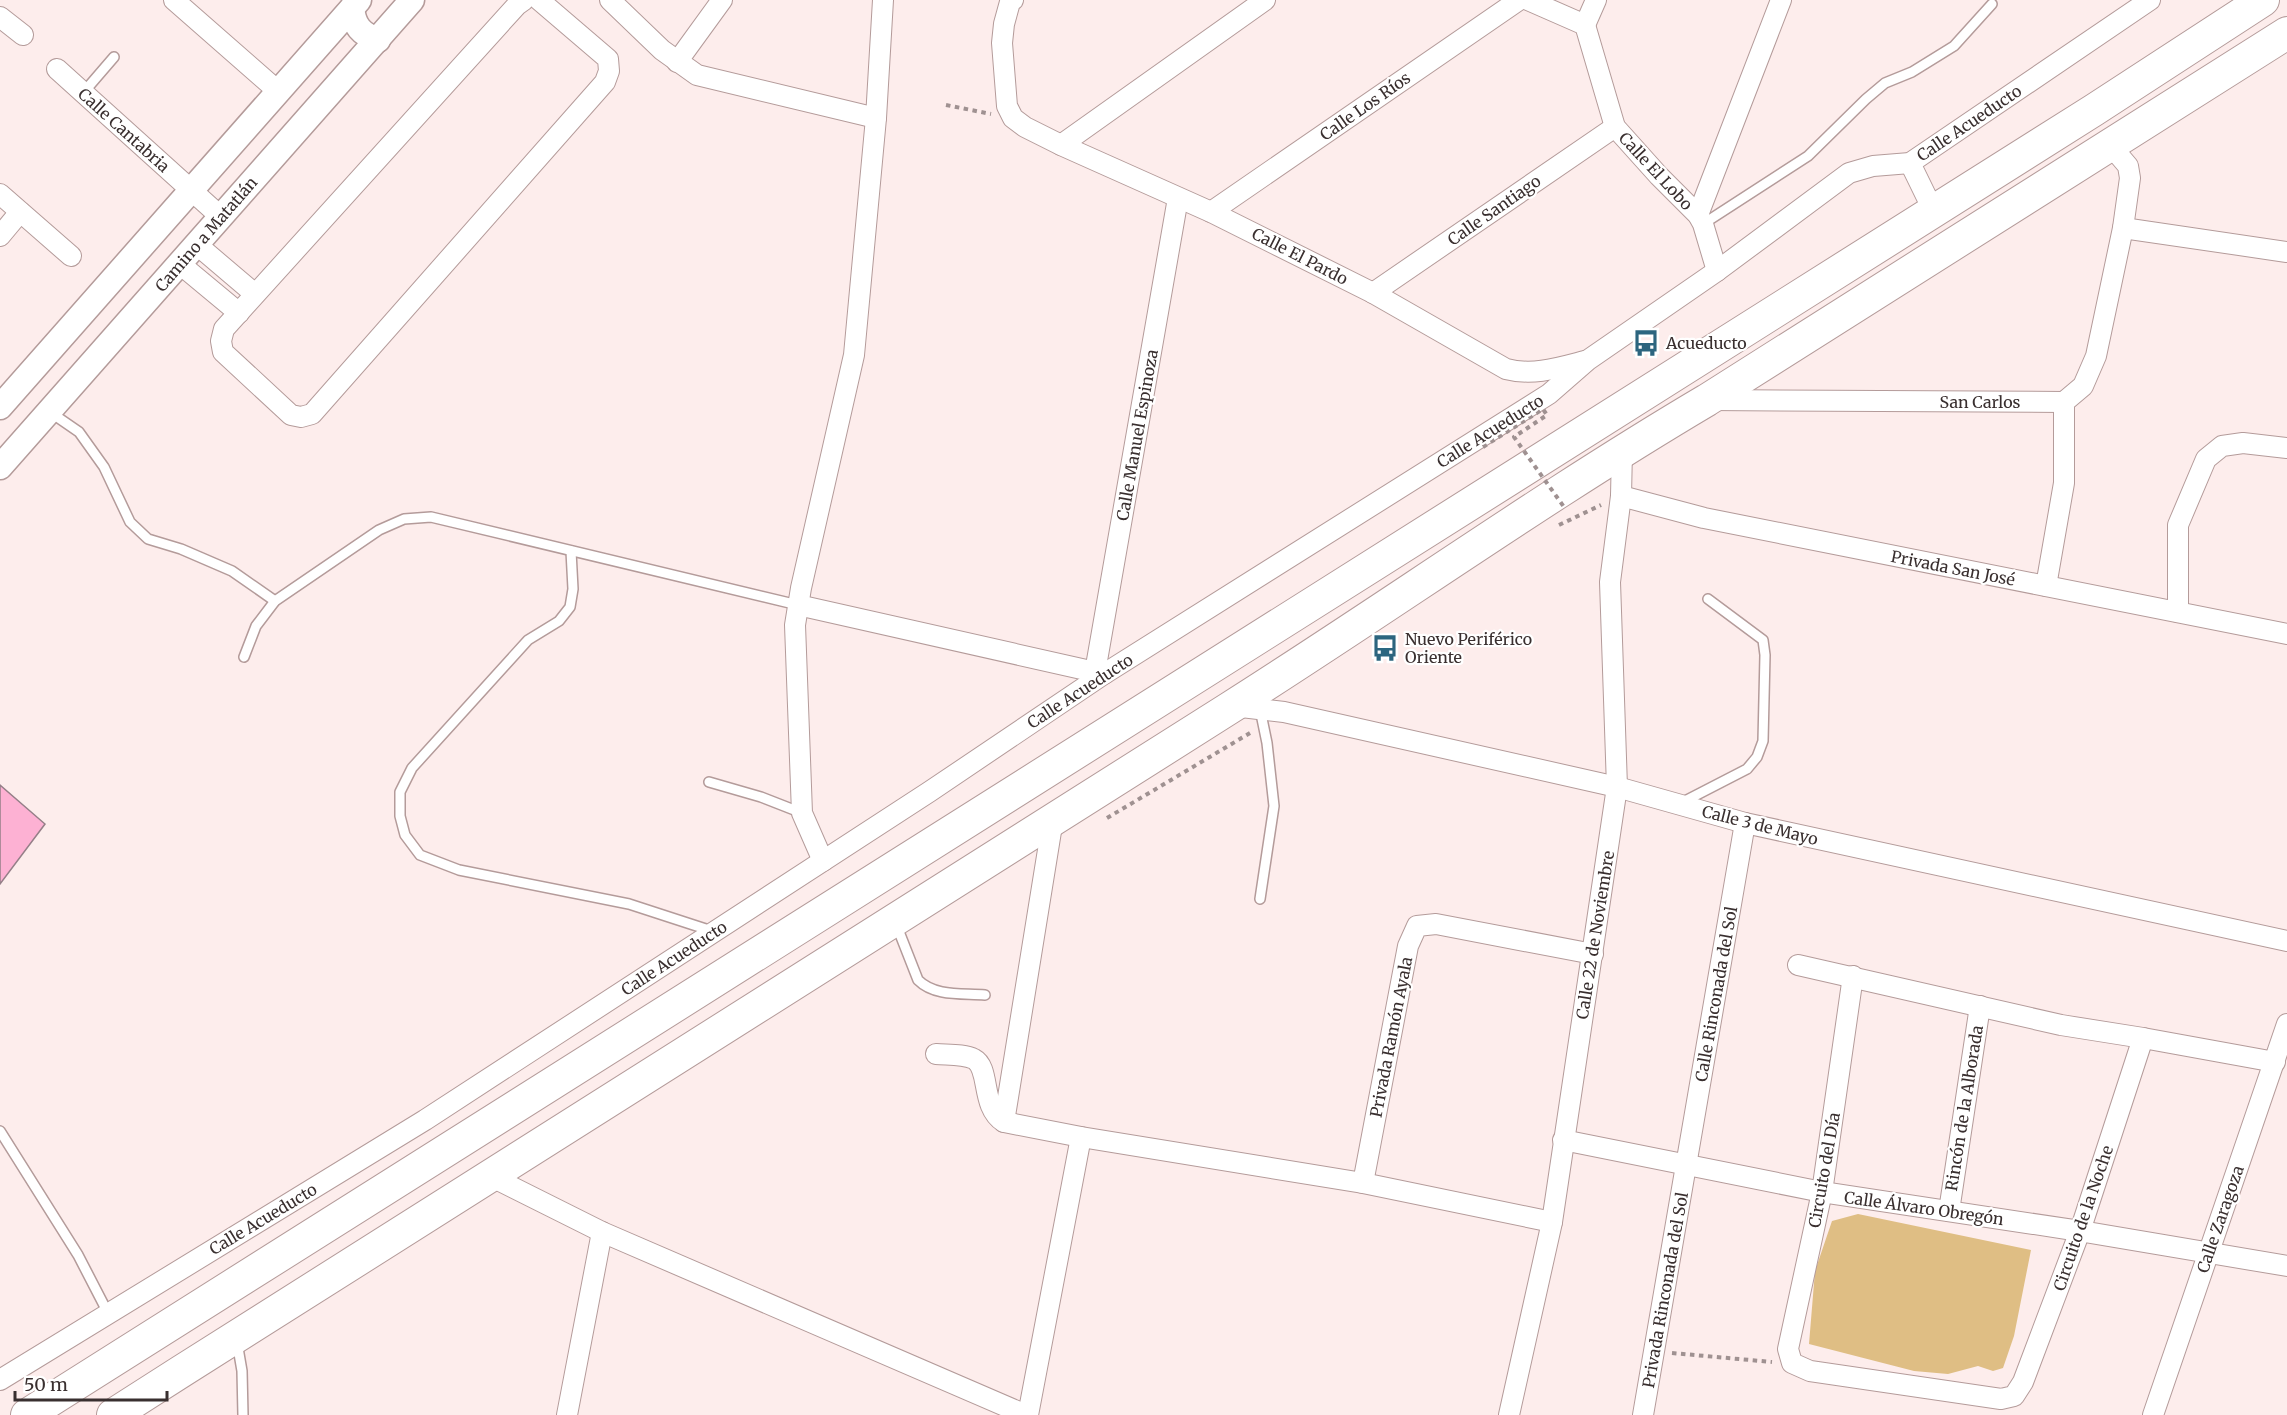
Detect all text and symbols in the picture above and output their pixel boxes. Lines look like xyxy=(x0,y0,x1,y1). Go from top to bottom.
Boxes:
street label: Calle Los Ríos xyxy=(1316,67,1414,145)
street label: Calle Acueducto xyxy=(1913,81,2025,165)
street label: Calle Cantabria xyxy=(74,84,174,177)
street label: Calle El Lobo xyxy=(1615,128,1697,214)
street label: Calle Santiago xyxy=(1444,171,1544,249)
street label: Camino a Matatlán xyxy=(151,172,262,296)
street label: Calle El Pardo xyxy=(1249,223,1351,289)
bus stop icon: Acueducto xyxy=(1631,328,1661,358)
place label: Acueducto xyxy=(1665,333,1747,353)
street label: Calle Manuel Espinoza xyxy=(1112,347,1162,522)
street label: Calle Acueducto xyxy=(1433,390,1547,472)
street label: San Carlos xyxy=(1940,392,2021,412)
street label: Privada San José xyxy=(1889,546,2017,590)
place label: Nuevo Periférico Oriente xyxy=(1405,629,1532,667)
bus stop icon: Nuevo Periférico Oriente xyxy=(1370,633,1400,663)
street label: Calle Acueducto xyxy=(1023,649,1137,733)
street label: Calle 3 de Mayo xyxy=(1700,801,1820,849)
street label: Calle 22 de Noviembre xyxy=(1572,849,1618,1021)
street label: Calle Rinconada del Sol xyxy=(1691,905,1741,1083)
street label: Calle Acueducto xyxy=(617,916,731,1000)
street label: Privada Ramón Ayala xyxy=(1366,955,1416,1119)
street label: Rincón de la Alborada xyxy=(1941,1023,1987,1192)
street label: Circuito del Día xyxy=(1804,1110,1844,1229)
street label: Circuito de la Noche xyxy=(2049,1143,2117,1293)
street label: Calle Zaragoza xyxy=(2192,1162,2248,1275)
street label: Calle Acueducto xyxy=(206,1179,320,1259)
street label: Calle Álvaro Obregón xyxy=(1843,1187,2005,1229)
street label: Privada Rinconada del Sol xyxy=(1638,1190,1692,1390)
scale bar xyxy=(15,1364,166,1402)
text: 50 m xyxy=(24,1373,68,1396)

